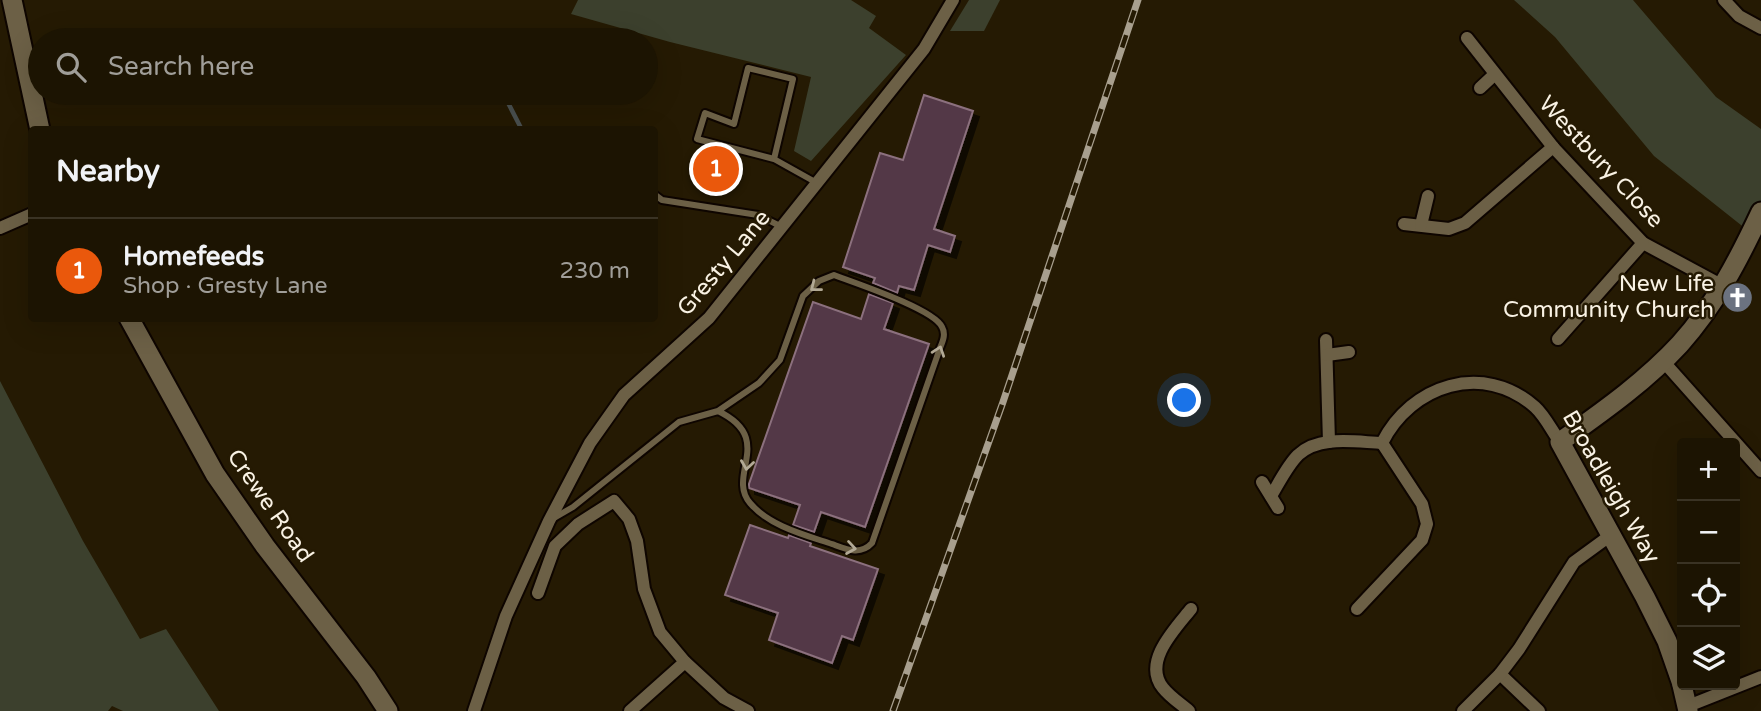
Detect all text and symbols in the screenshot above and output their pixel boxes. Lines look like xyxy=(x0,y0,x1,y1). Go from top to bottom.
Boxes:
search box xyxy=(28,28,658,105)
icon: search xyxy=(52,48,90,86)
text: Search here xyxy=(108,51,254,82)
street label: Westbury Close xyxy=(1533,90,1669,234)
pin: 1 xyxy=(693,143,739,195)
text: Nearby xyxy=(56,153,160,190)
street label: Gresty Lane xyxy=(671,204,777,322)
text: Homefeeds xyxy=(123,241,264,272)
text: 1 xyxy=(72,257,86,285)
text: 230 m xyxy=(560,257,630,285)
place label: New Life Community Church xyxy=(1503,270,1714,324)
text: Shop · Gresty Lane xyxy=(123,272,327,300)
one-way arrow xyxy=(810,278,822,291)
church icon: New Life Community Church xyxy=(1720,280,1754,314)
one-way arrow xyxy=(931,346,945,358)
your location xyxy=(1167,383,1201,417)
street label: Broadleigh Way xyxy=(1556,406,1666,568)
map controls xyxy=(1677,438,1740,690)
button: + xyxy=(1677,438,1740,501)
street label: Crewe Road xyxy=(221,444,319,568)
one-way arrow xyxy=(739,459,754,471)
button: − xyxy=(1677,501,1740,564)
one-way arrow xyxy=(845,540,857,555)
button: locate xyxy=(1677,564,1740,627)
button: layers xyxy=(1677,627,1740,690)

